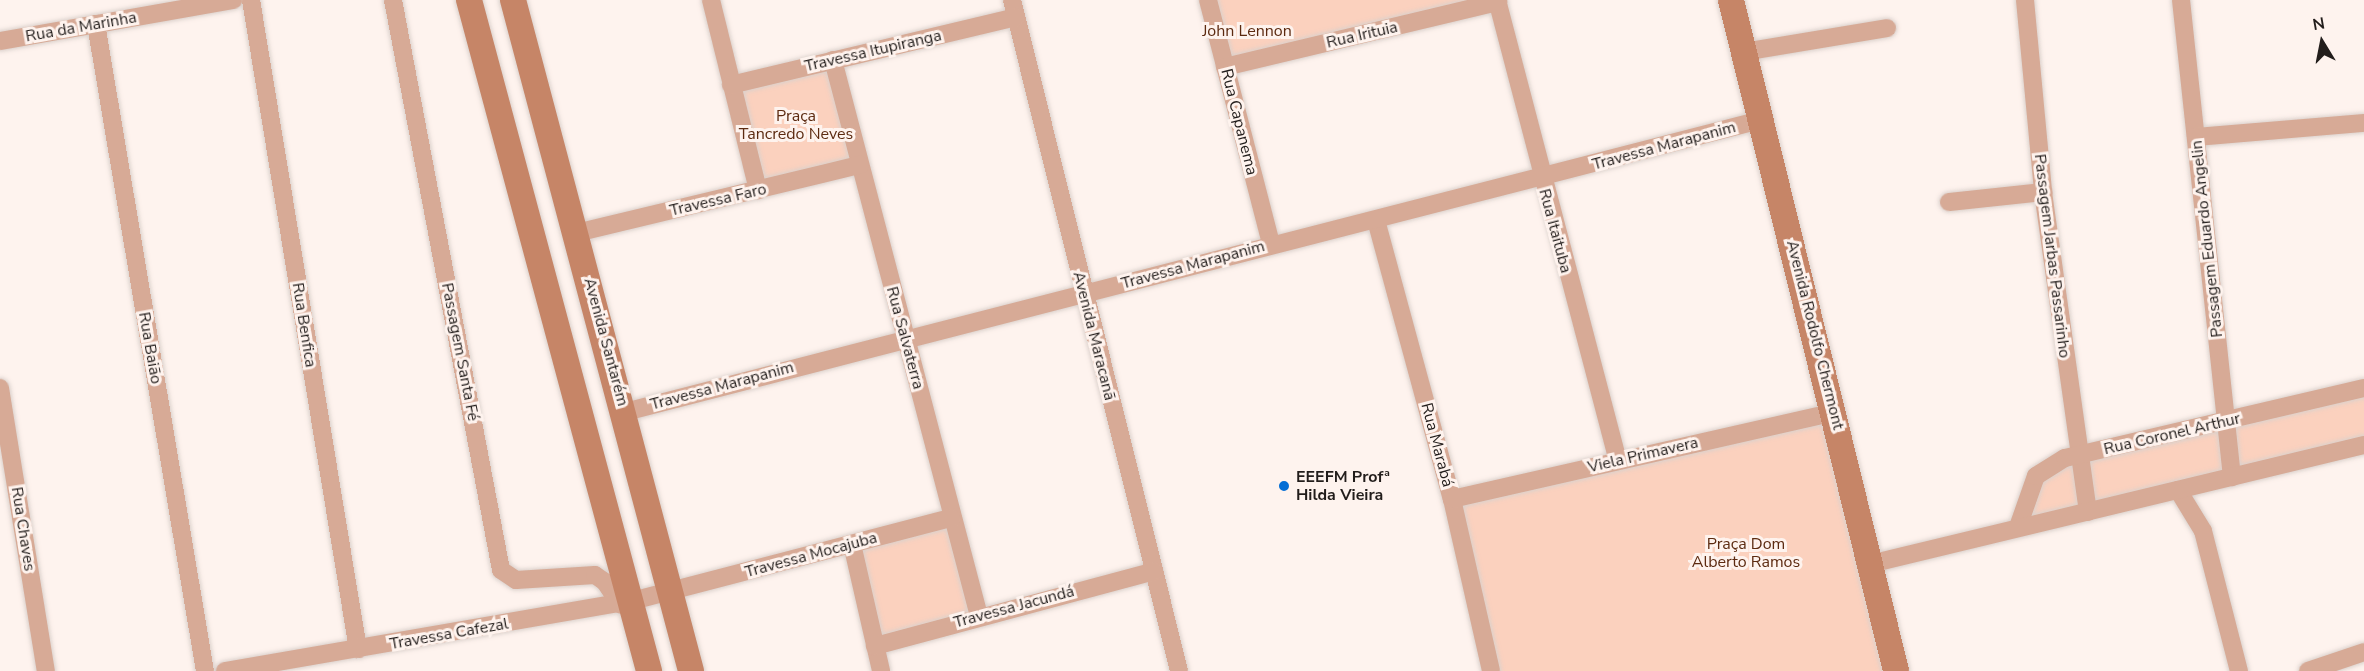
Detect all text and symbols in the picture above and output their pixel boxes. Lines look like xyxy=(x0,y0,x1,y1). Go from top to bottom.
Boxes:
street label: Rua da Marinha xyxy=(24,8,138,46)
north arrow xyxy=(2292,12,2352,72)
text: N xyxy=(2311,12,2327,36)
street label: Rua Irituia xyxy=(1324,17,1400,53)
park label: John Lennon xyxy=(1202,21,1292,41)
street label: Travessa Itupiranga xyxy=(803,26,943,76)
street label: Rua Capanema xyxy=(1217,67,1261,177)
park label: Praça Tancredo Neves xyxy=(739,106,853,144)
street label: Travessa Marapanim xyxy=(1590,118,1738,174)
street label: Passagem Eduardo Angelin xyxy=(2187,140,2227,338)
street label: Passagem Jarbas Passarinho xyxy=(2030,153,2074,359)
street label: Travessa Faro xyxy=(668,180,768,220)
street label: Rua Itaituba xyxy=(1535,187,1575,275)
street label: Travessa Marapanim xyxy=(1119,237,1267,293)
street label: Avenida Rodolfo Chermont xyxy=(1782,238,1848,432)
street label: Avenida Maracanã xyxy=(1069,270,1119,402)
street label: Avenida Santarém xyxy=(580,276,632,408)
street label: Rua Benfica xyxy=(288,281,320,369)
street label: Passagem Santa Fé xyxy=(437,281,483,423)
street label: Rua Salvaterra xyxy=(882,285,928,391)
street label: Rua Baião xyxy=(134,311,166,385)
street label: Travessa Marapanim xyxy=(648,358,796,414)
street label: Rua Marabá xyxy=(1417,401,1457,489)
street label: Rua Coronel Arthur xyxy=(2102,409,2242,459)
street label: Viela Primavera xyxy=(1586,433,1700,477)
place label: EEEFM Profª Hilda Vieira xyxy=(1296,467,1390,505)
marker: EEEFM Profª Hilda Vieira xyxy=(1277,479,1291,493)
street label: Rua Chaves xyxy=(7,486,39,572)
street label: Travessa Mocajuba xyxy=(743,528,879,582)
park label: Praça Dom Alberto Ramos xyxy=(1692,534,1800,572)
street label: Travessa Jacundá xyxy=(952,582,1076,632)
street label: Travessa Cafezal xyxy=(388,614,510,654)

